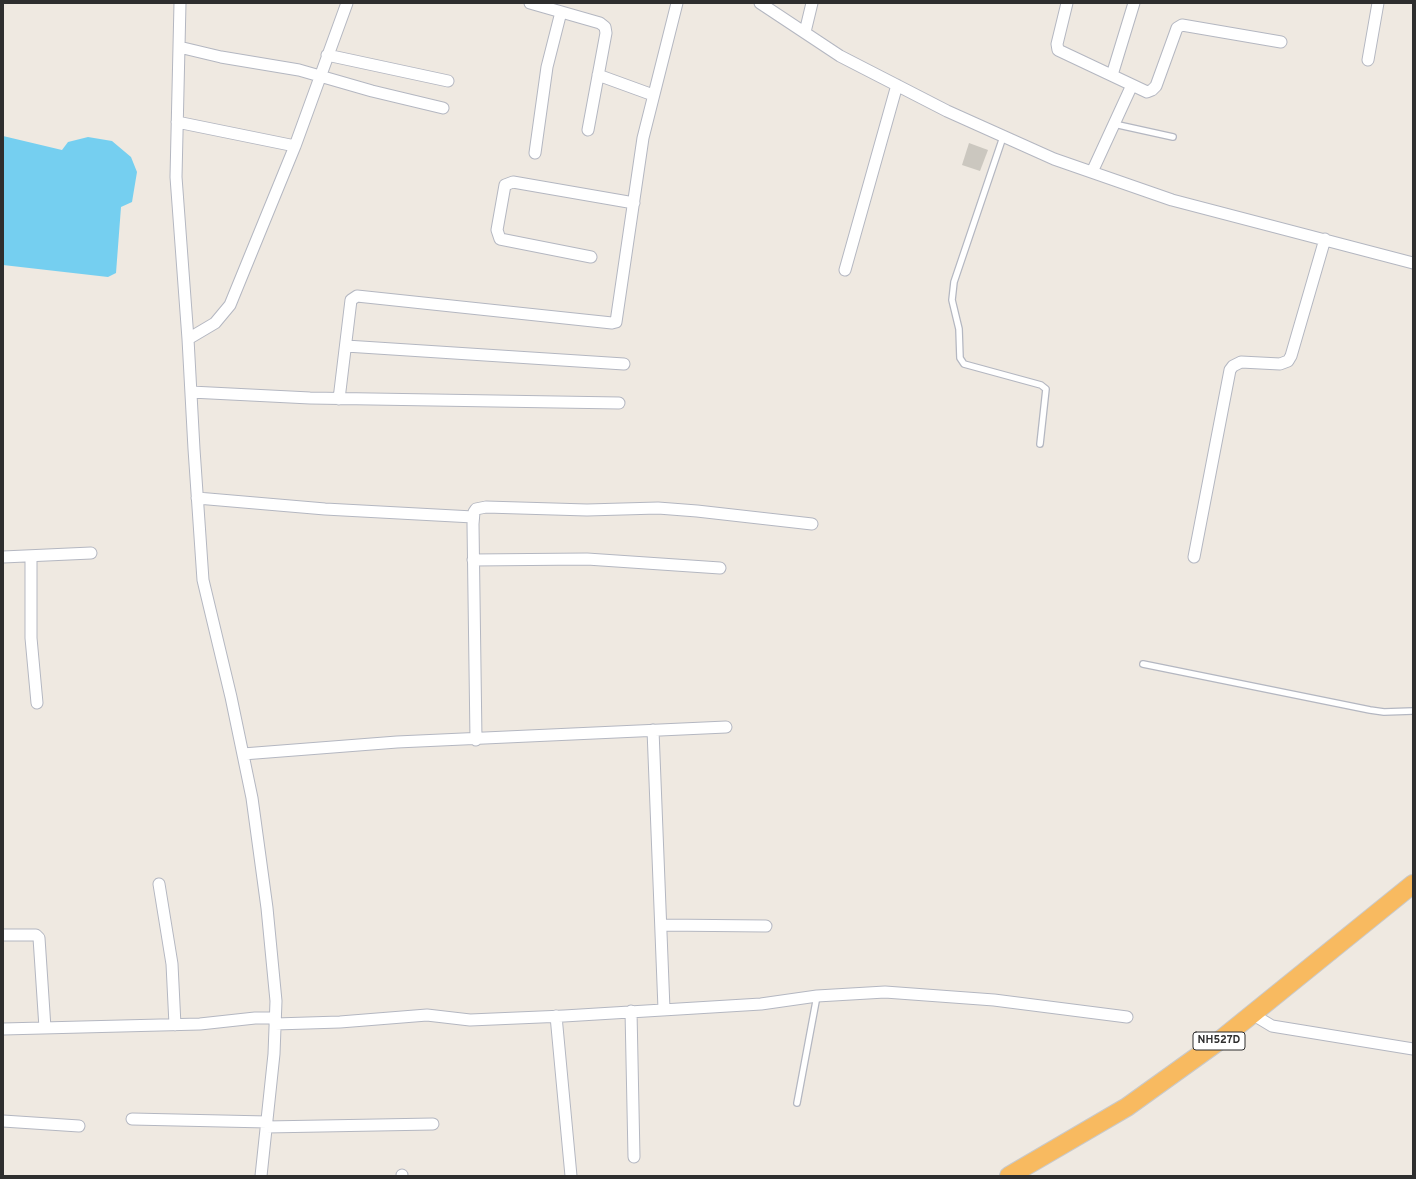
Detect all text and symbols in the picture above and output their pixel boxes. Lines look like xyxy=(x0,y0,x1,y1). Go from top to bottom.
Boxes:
road number: NH527D xyxy=(1193,1032,1245,1050)

